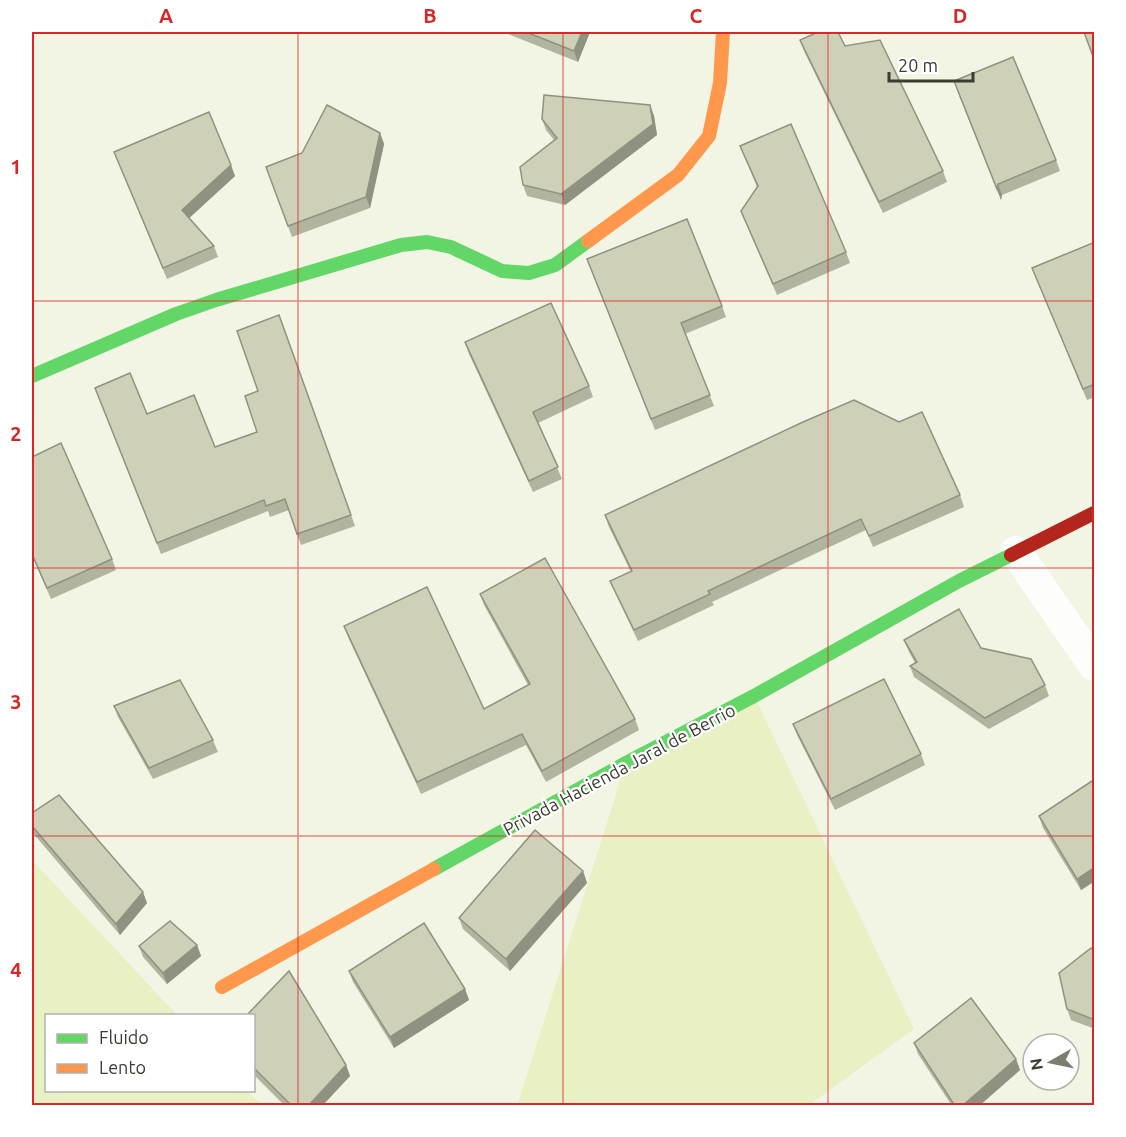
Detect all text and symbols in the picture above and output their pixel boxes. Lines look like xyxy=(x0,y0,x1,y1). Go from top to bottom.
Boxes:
text: A xyxy=(159,4,173,27)
text: B xyxy=(423,4,437,27)
text: C xyxy=(690,4,703,27)
text: D xyxy=(953,4,967,27)
scale bar xyxy=(889,45,973,83)
text: 20 m xyxy=(898,55,938,75)
text: 1 xyxy=(10,155,22,178)
text: 2 xyxy=(10,422,22,445)
text: 3 xyxy=(10,690,22,713)
street label: Privada Hacienda Jaral de Berrio xyxy=(500,699,738,839)
text: 4 xyxy=(10,958,22,981)
legend xyxy=(45,1014,255,1092)
text: Fluido xyxy=(99,1027,149,1047)
north arrow xyxy=(1021,1032,1081,1092)
text: Lento xyxy=(99,1057,146,1077)
text: N xyxy=(1026,1057,1046,1072)

